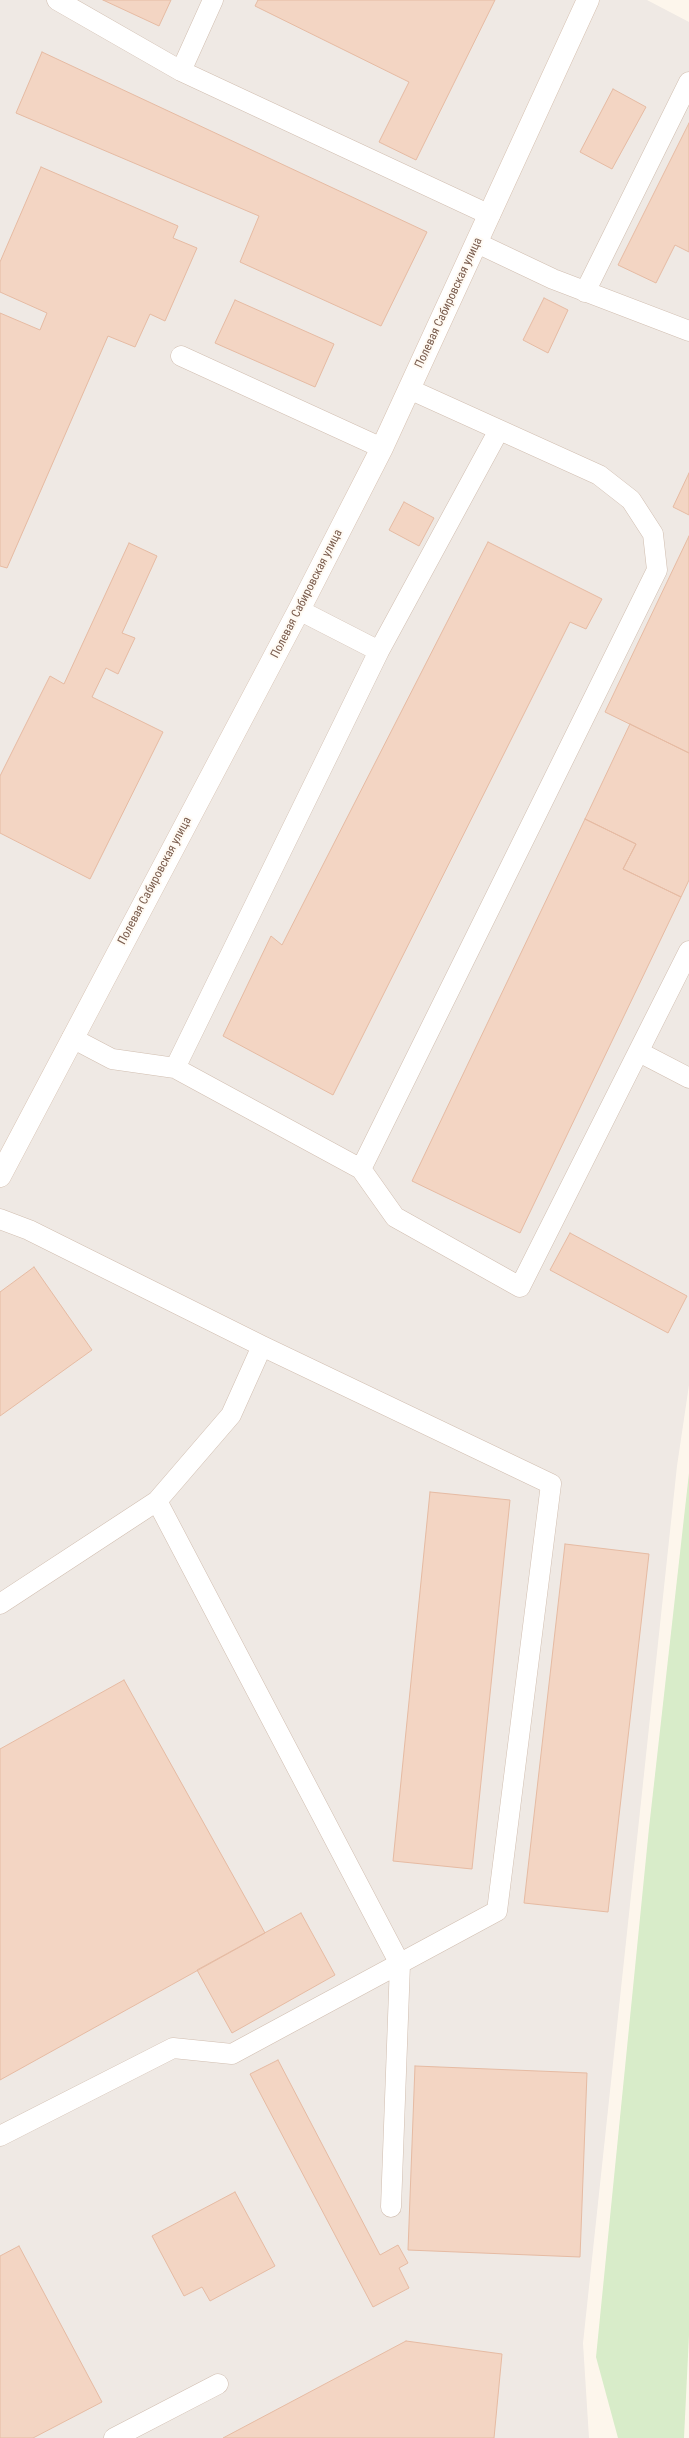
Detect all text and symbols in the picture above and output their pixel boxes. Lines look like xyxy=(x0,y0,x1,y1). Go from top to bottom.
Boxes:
street label: Полевая Сабировская улица xyxy=(412,235,486,371)
street label: Полевая Сабировская улица xyxy=(268,527,346,661)
street label: Полевая Сабировская улица xyxy=(115,815,195,947)

